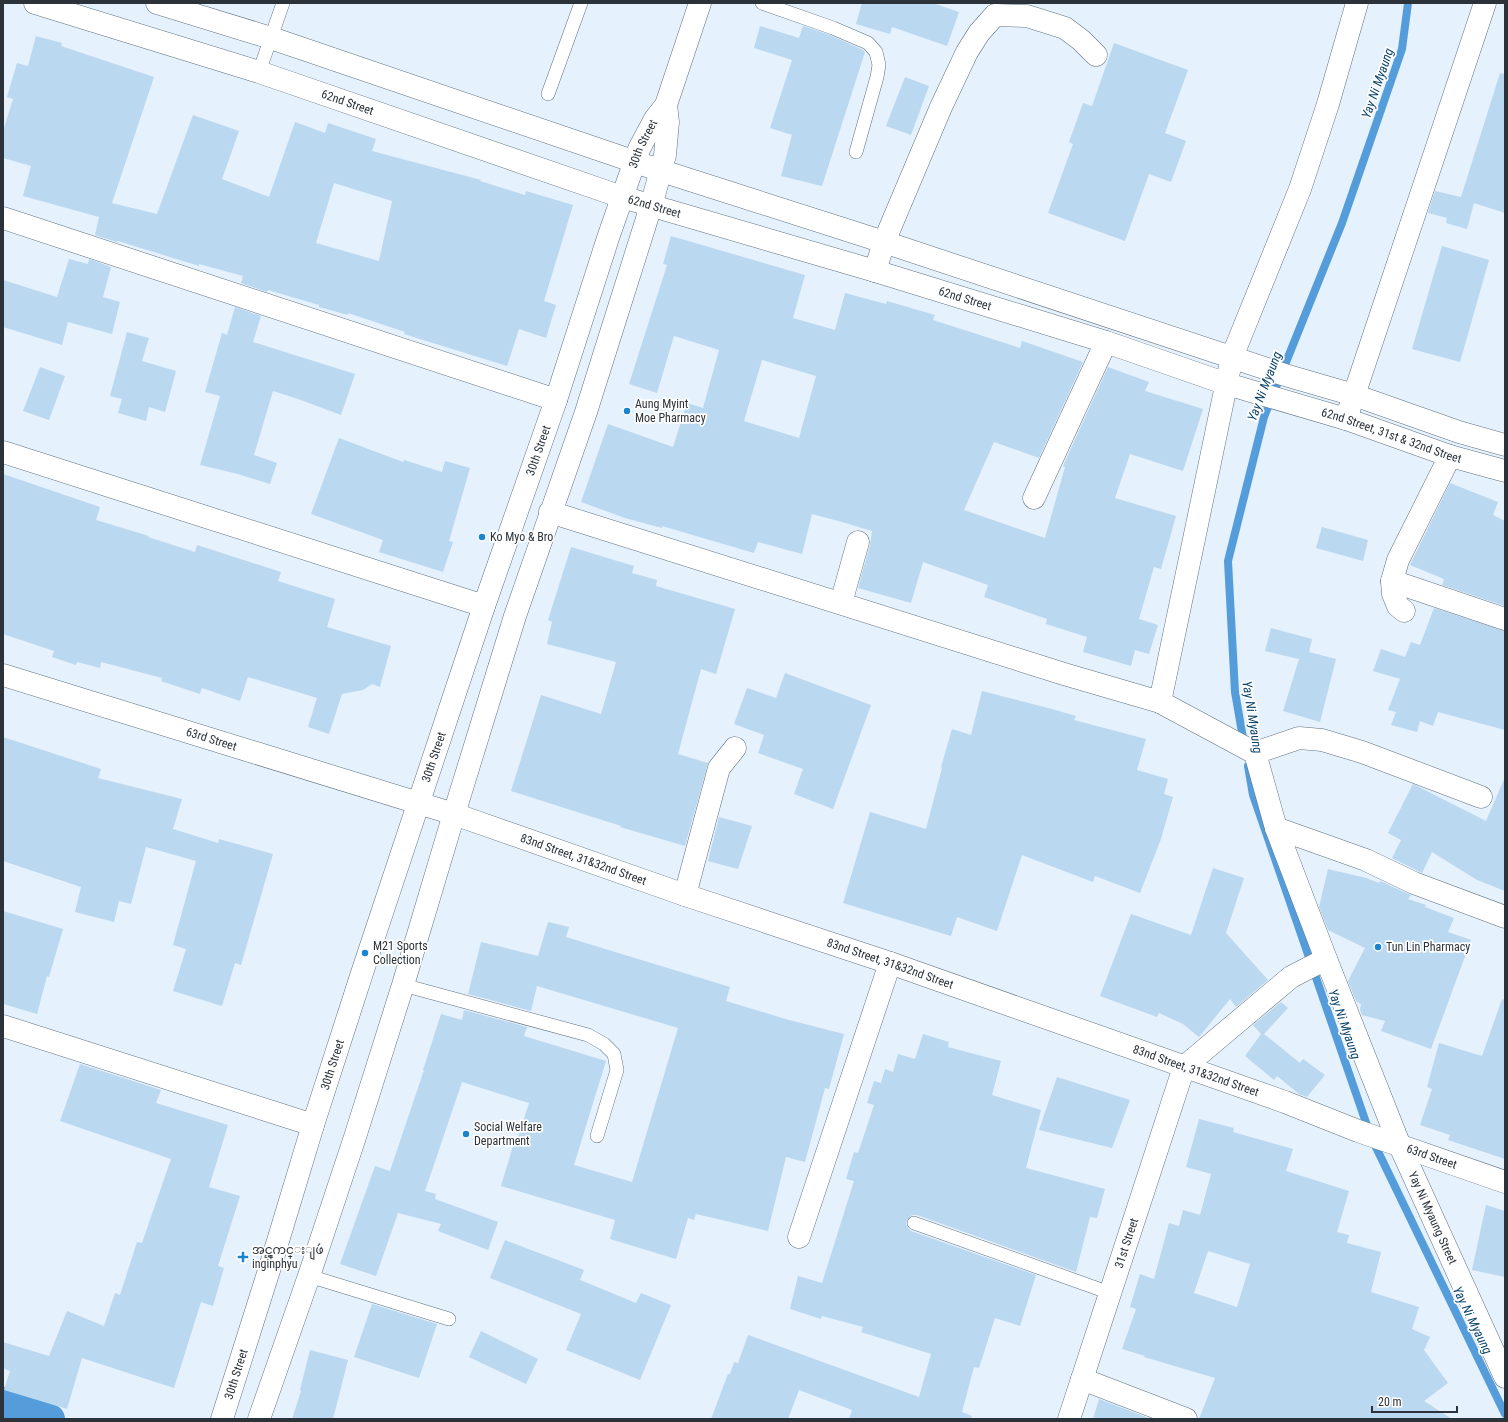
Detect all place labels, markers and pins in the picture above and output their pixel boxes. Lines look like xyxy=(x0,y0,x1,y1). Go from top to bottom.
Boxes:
place label: Aung Myint Moe Pharmacy xyxy=(635,397,706,425)
marker: Aung Myint Moe Pharmacy xyxy=(622,406,632,416)
place label: Ko Myo & Bro xyxy=(490,530,553,544)
marker: Ko Myo & Bro xyxy=(477,532,487,542)
place label: M21 Sports Collection xyxy=(373,939,428,967)
place label: Tun Lin Pharmacy xyxy=(1386,940,1470,954)
marker: Tun Lin Pharmacy xyxy=(1373,942,1383,952)
marker: M21 Sports Collection xyxy=(360,948,370,958)
place label: Social Welfare Department xyxy=(474,1120,542,1148)
marker: Social Welfare Department xyxy=(461,1129,471,1139)
place label: အင္ၾကင္းျဖဴ inginphyu xyxy=(252,1242,324,1271)
marker: အင္ၾကင္းျဖဴ inginphyu xyxy=(237,1251,249,1263)

